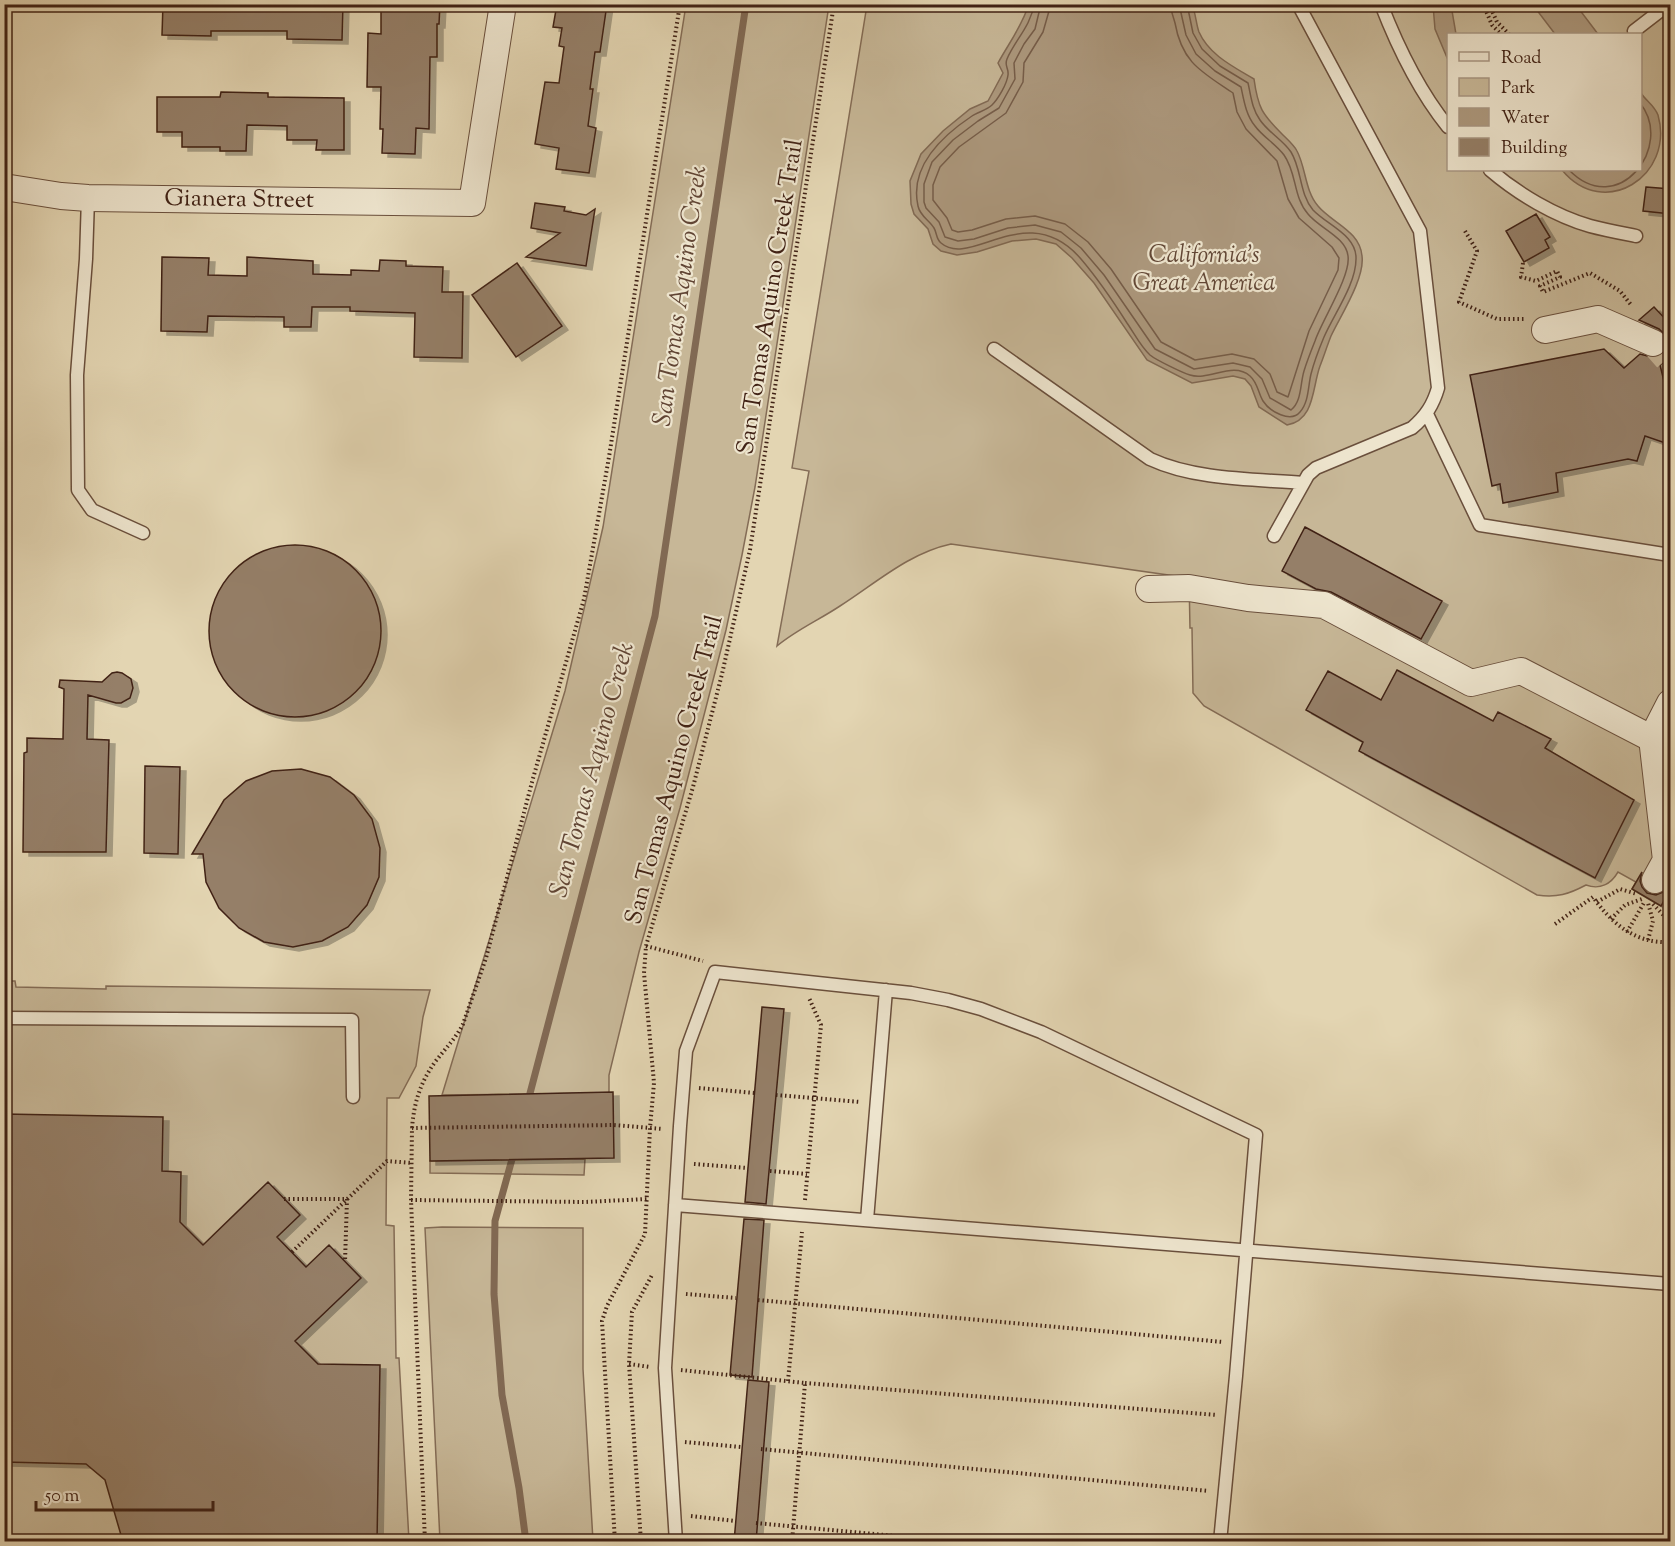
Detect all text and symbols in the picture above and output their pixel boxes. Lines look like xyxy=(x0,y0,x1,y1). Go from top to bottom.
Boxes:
legend xyxy=(1447,33,1642,171)
text: Road xyxy=(1501,46,1541,72)
text: Park xyxy=(1501,76,1536,102)
text: Water xyxy=(1501,106,1550,132)
street label: San Tomas Aquino Creek Trail xyxy=(729,136,813,457)
text: Building xyxy=(1501,136,1567,162)
water label: San Tomas Aquino Creek xyxy=(644,163,718,429)
street label: Gianera Street xyxy=(164,182,314,218)
park label: California's Great America xyxy=(1133,239,1275,301)
street label: San Tomas Aquino Creek Trail xyxy=(617,611,733,929)
water label: San Tomas Aquino Creek xyxy=(541,638,645,902)
scale bar xyxy=(36,1474,213,1512)
text: 50 m xyxy=(44,1484,80,1510)

